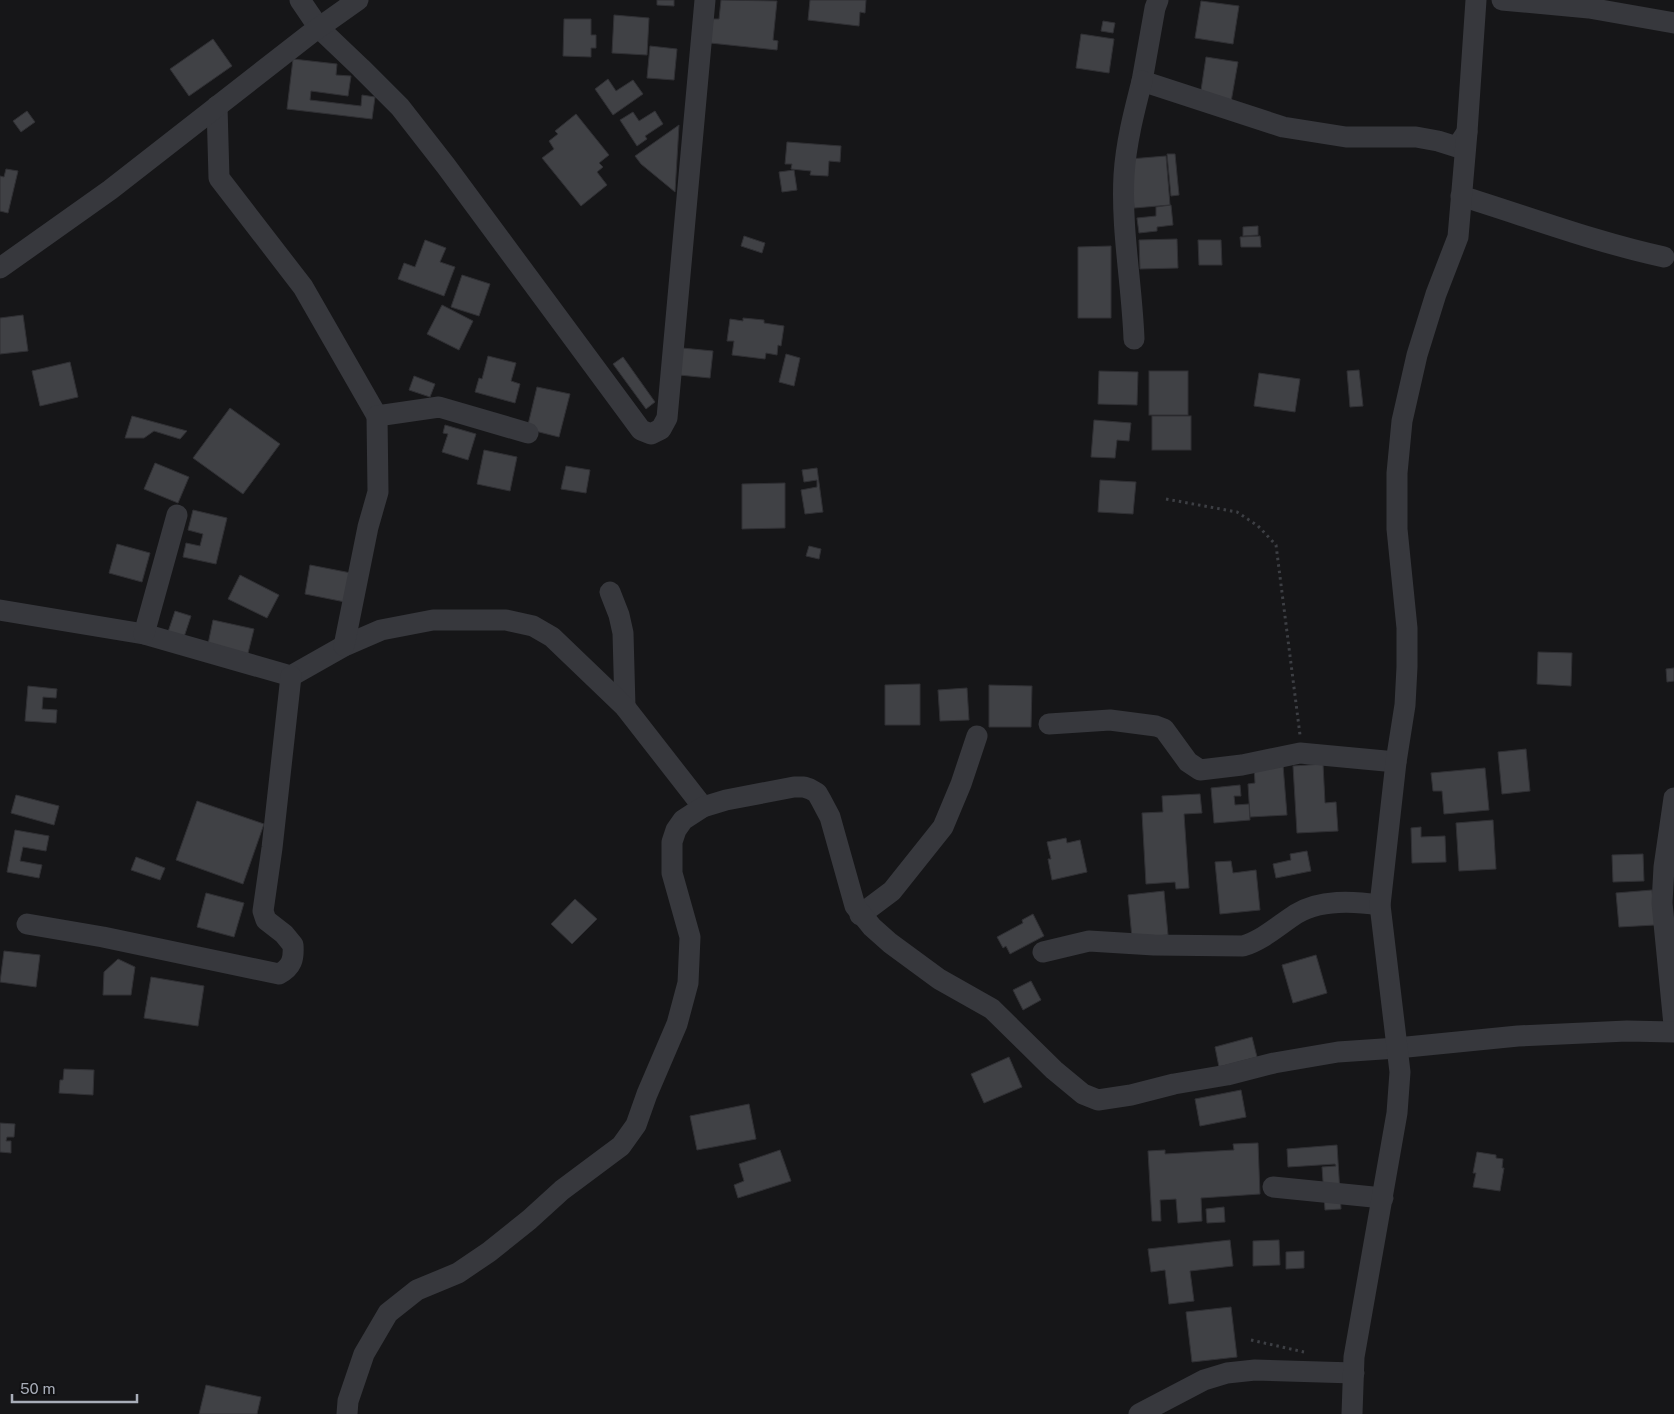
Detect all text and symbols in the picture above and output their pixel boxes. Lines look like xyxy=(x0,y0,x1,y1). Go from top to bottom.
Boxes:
scale bar xyxy=(12,1372,138,1404)
text: 50 m xyxy=(20,1380,55,1397)

